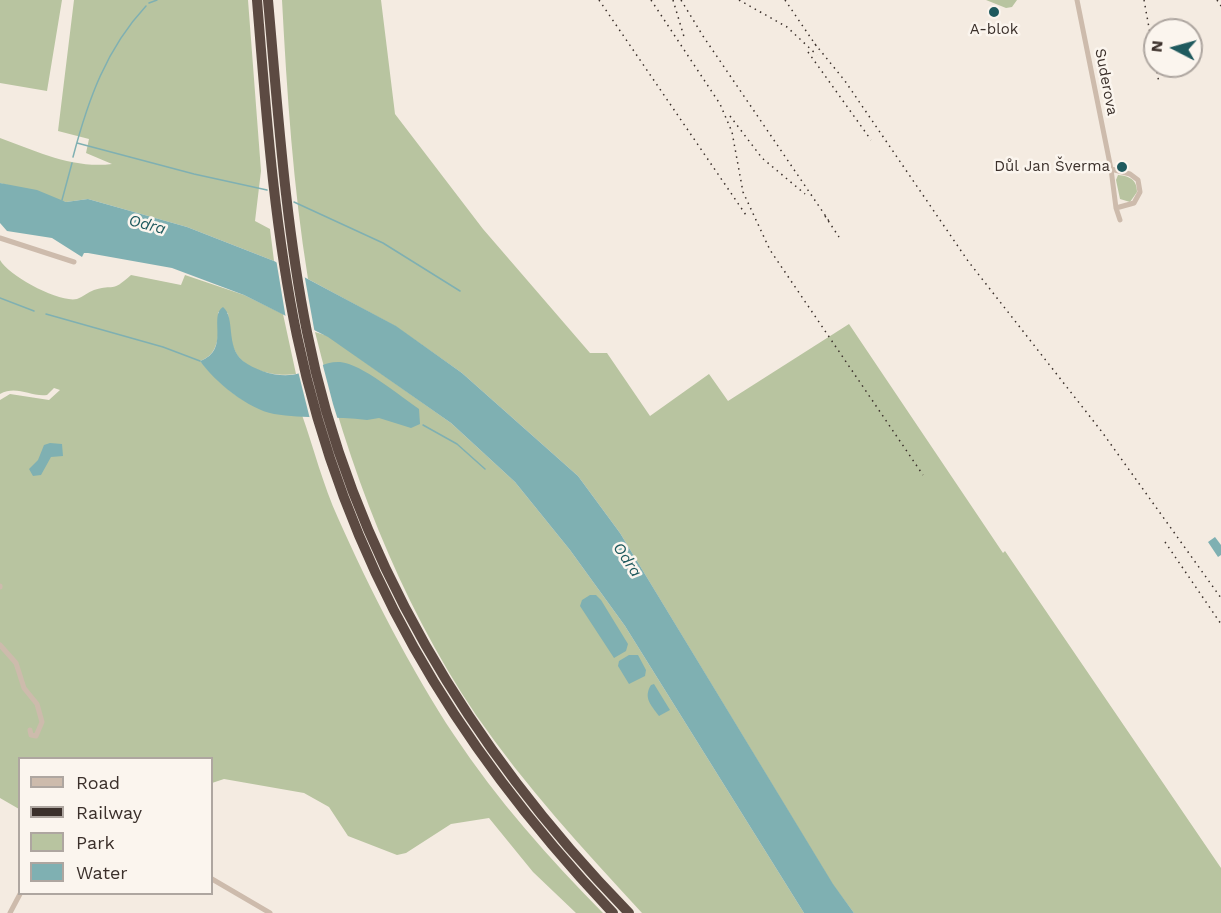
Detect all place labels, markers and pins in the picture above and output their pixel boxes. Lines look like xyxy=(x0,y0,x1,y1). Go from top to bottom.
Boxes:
marker: A-blok xyxy=(987,5,1001,19)
place label: A-blok xyxy=(970,21,1018,39)
place label: Důl Jan Šverma xyxy=(994,158,1110,176)
marker: Důl Jan Šverma xyxy=(1115,160,1129,174)

